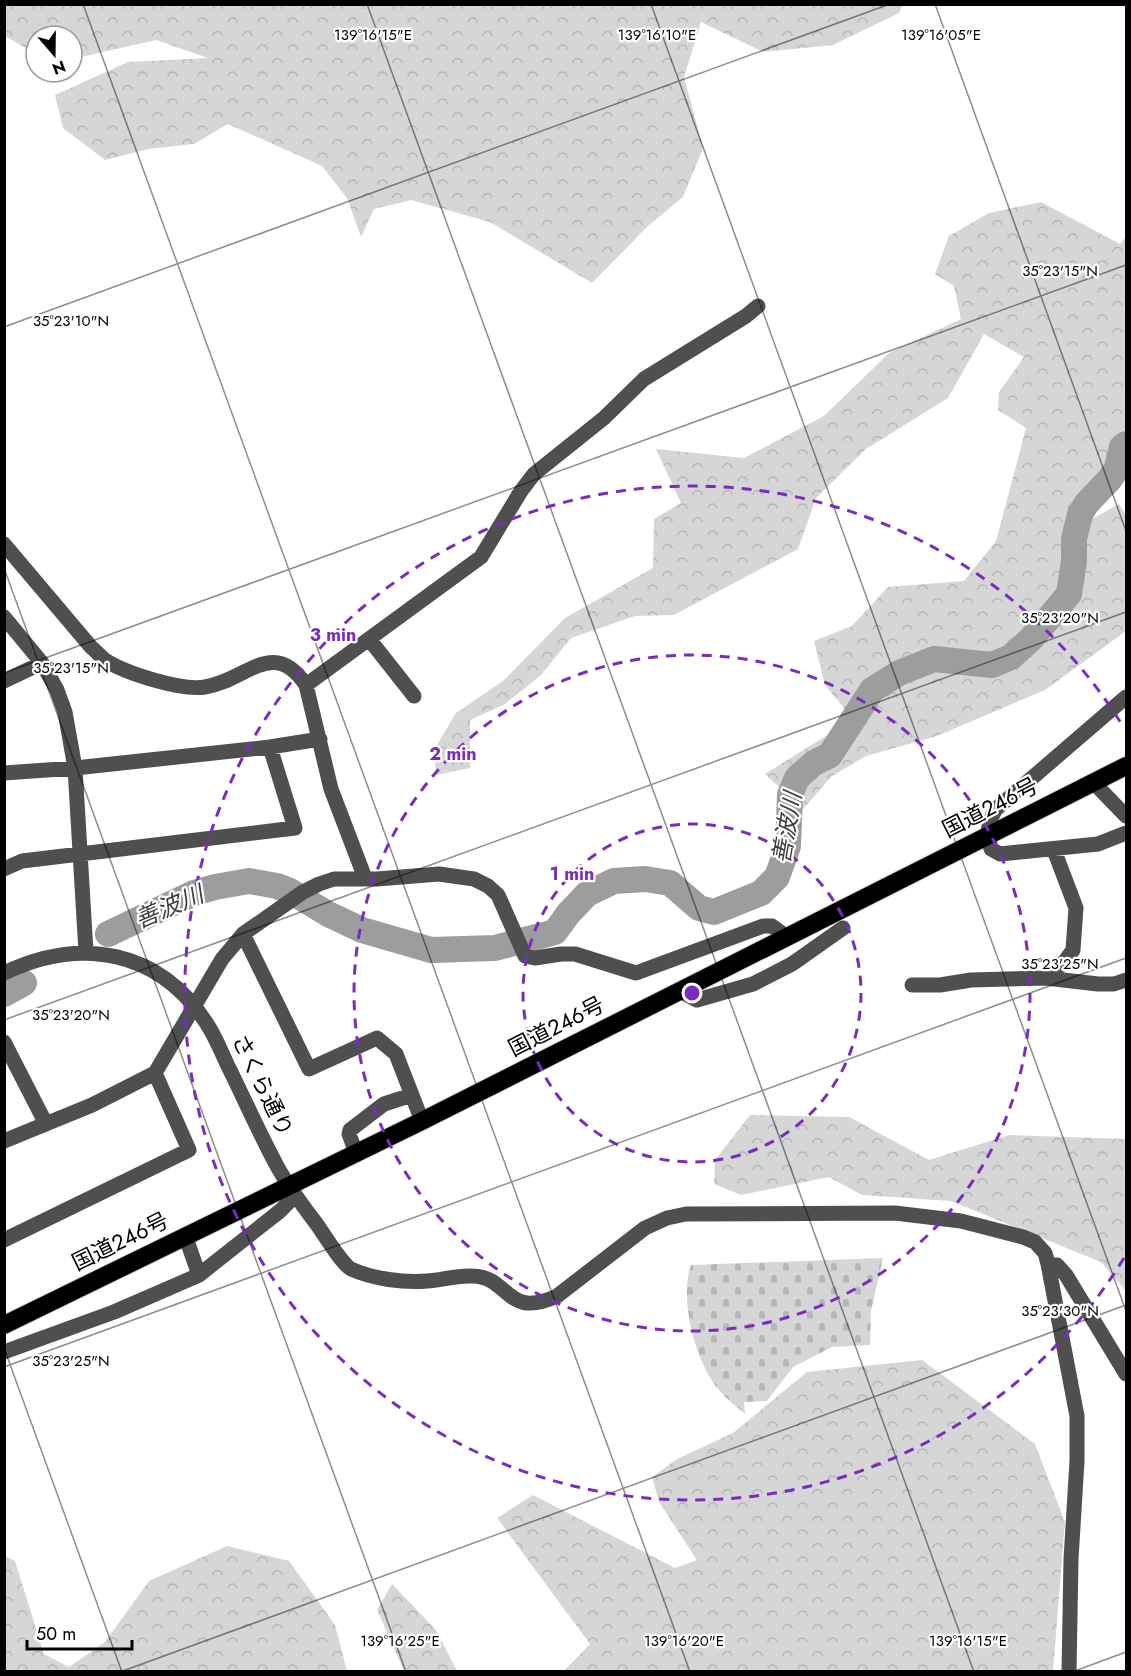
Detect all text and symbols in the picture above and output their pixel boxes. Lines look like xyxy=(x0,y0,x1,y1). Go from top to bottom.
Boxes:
north arrow xyxy=(24,24,84,84)
text: 139°16'15"E xyxy=(334,24,412,46)
text: 139°16'10"E xyxy=(618,24,696,46)
text: 139°16'05"E xyxy=(901,24,981,46)
text: N xyxy=(49,55,69,81)
text: 35°23'15"N xyxy=(1022,260,1098,282)
text: 35°23'10"N xyxy=(33,310,109,332)
text: 35°23'20"N xyxy=(1021,607,1099,629)
text: 3 min xyxy=(310,622,356,648)
text: 35°23'15"N xyxy=(33,657,109,679)
text: 2 min xyxy=(429,741,477,767)
street label: 国道246号 xyxy=(936,769,1044,845)
water label: 善波川 xyxy=(763,786,811,866)
text: 1 min xyxy=(550,861,594,887)
water label: 善波川 xyxy=(129,875,212,937)
text: 35°23'25"N xyxy=(1021,953,1099,975)
centre of rings xyxy=(682,983,702,1003)
street label: 国道246号 xyxy=(502,988,610,1064)
text: 35°23'20"N xyxy=(32,1004,110,1026)
street label: さくら通り xyxy=(225,1029,301,1141)
street label: 国道246号 xyxy=(66,1204,174,1278)
text: 35°23'30"N xyxy=(1021,1300,1099,1322)
text: 35°23'25"N xyxy=(32,1350,110,1372)
scale bar xyxy=(27,1613,132,1651)
text: 50 m xyxy=(36,1621,76,1647)
text: 139°16'25"E xyxy=(360,1630,440,1652)
text: 139°16'20"E xyxy=(644,1630,724,1652)
text: 139°16'15"E xyxy=(929,1630,1007,1652)

